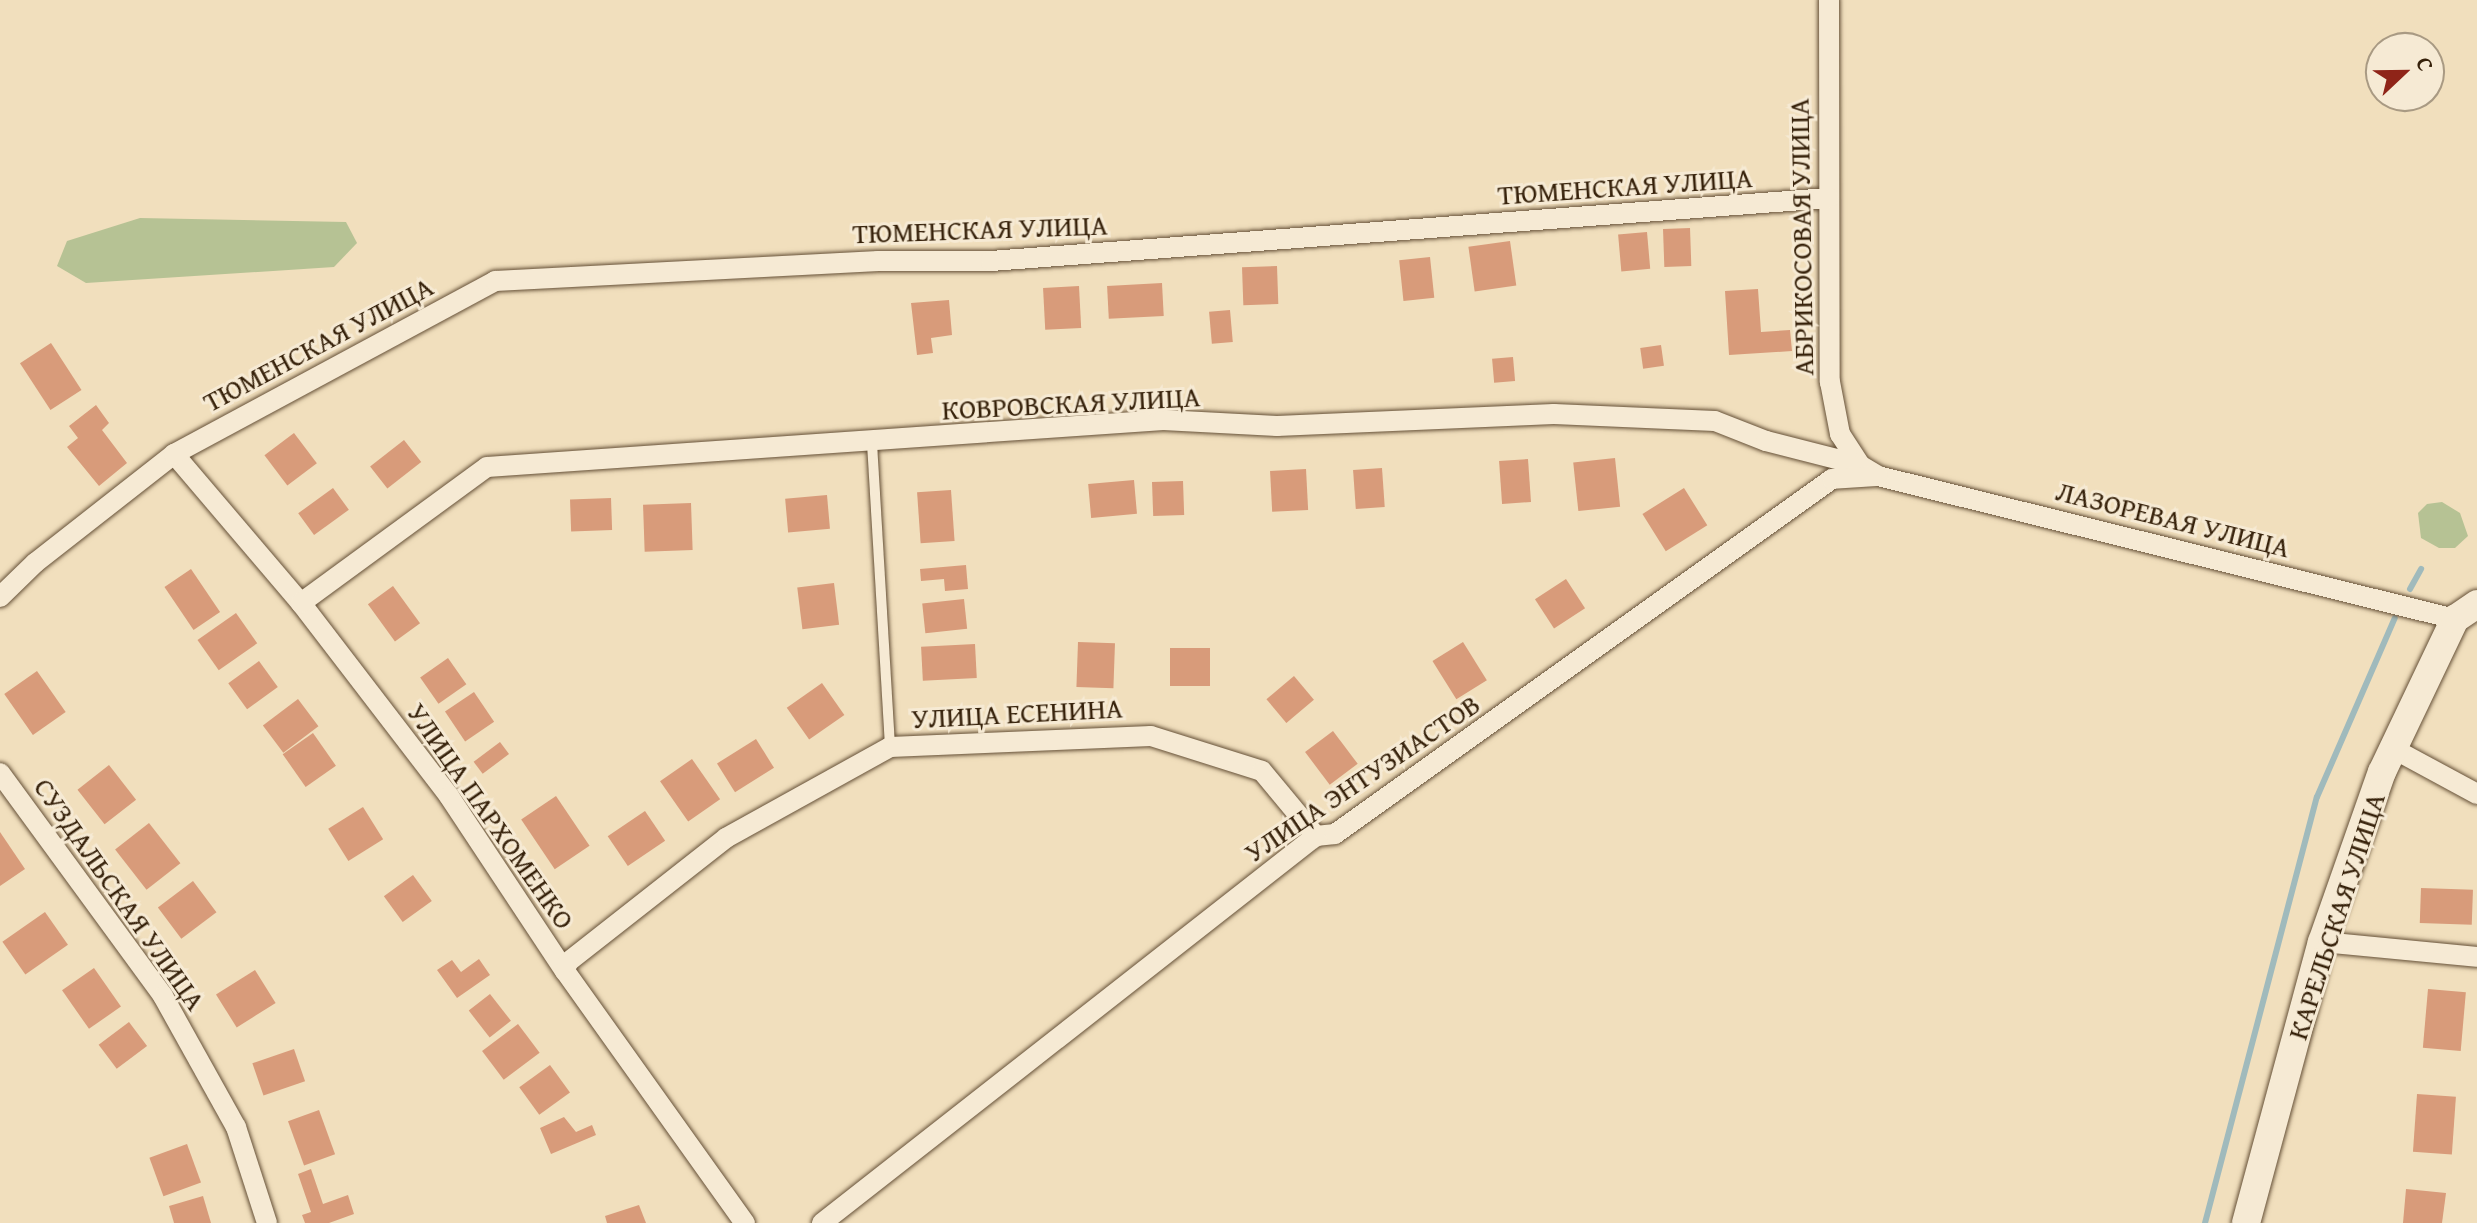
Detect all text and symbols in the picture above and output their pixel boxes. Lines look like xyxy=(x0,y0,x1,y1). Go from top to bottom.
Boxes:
north arrow xyxy=(2365,32,2445,112)
text: С xyxy=(2408,52,2443,76)
street label: АБРИКОСОВАЯ УЛИЦА xyxy=(1782,98,1820,376)
street label: ТЮМЕНСКАЯ УЛИЦА xyxy=(1497,160,1753,212)
street label: ТЮМЕНСКАЯ УЛИЦА xyxy=(852,208,1108,250)
street label: ТЮМЕНСКАЯ УЛИЦА xyxy=(197,269,439,419)
street label: КОВРОВСКАЯ УЛИЦА xyxy=(941,379,1201,427)
street label: ЛАЗОРЕВАЯ УЛИЦА xyxy=(2053,474,2293,564)
street label: УЛИЦА ЭНТУЗИАСТОВ xyxy=(1238,687,1486,869)
street label: УЛИЦА ЕСЕНИНА xyxy=(911,691,1123,735)
street label: УЛИЦА ПАРХОМЕНКО xyxy=(400,696,582,936)
street label: СУЗДАЛЬСКАЯ УЛИЦА xyxy=(27,771,213,1017)
street label: КАРЕЛЬСКАЯ УЛИЦА xyxy=(2280,788,2392,1044)

